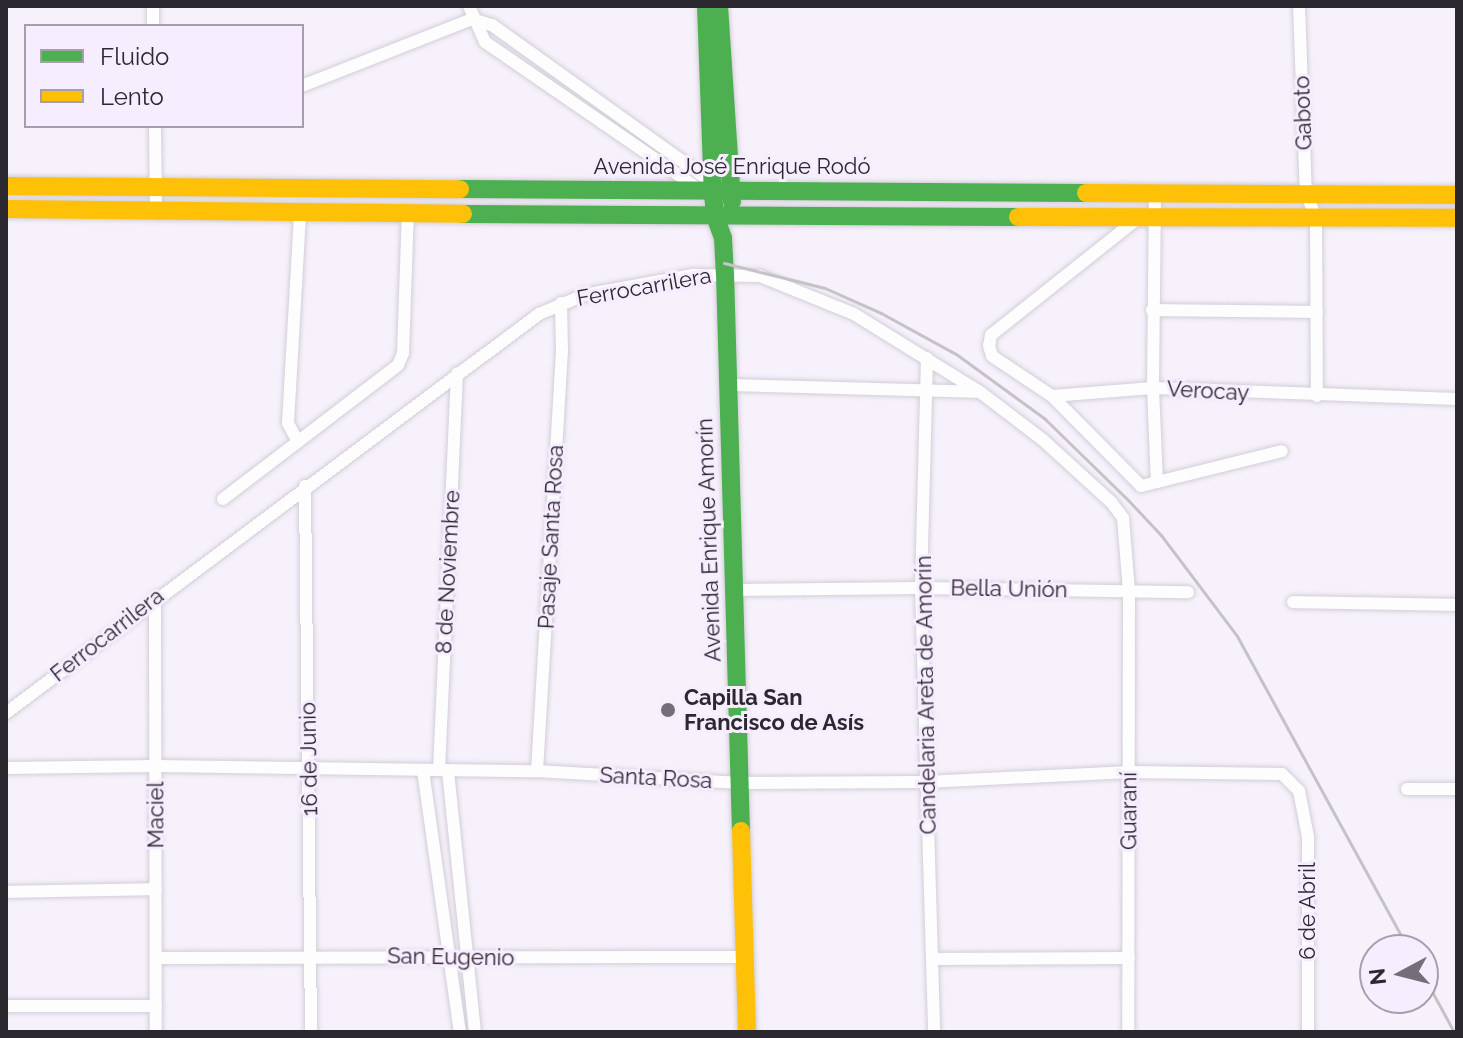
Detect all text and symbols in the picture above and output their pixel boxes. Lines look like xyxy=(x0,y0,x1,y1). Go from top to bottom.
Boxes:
legend xyxy=(24,24,304,128)
text: Fluido xyxy=(100,42,169,71)
street label: Gaboto xyxy=(1289,75,1317,151)
text: Lento xyxy=(100,82,164,111)
street label: Avenida José Enrique Rodó xyxy=(593,154,871,180)
street label: Ferrocarrilera xyxy=(575,262,713,312)
street label: Verocay xyxy=(1166,376,1250,406)
street label: Avenida Enrique Amorín xyxy=(692,417,726,663)
street label: Pasaje Santa Rosa xyxy=(533,444,569,630)
street label: 8 de Noviembre xyxy=(431,489,465,655)
street label: Candelaria Areta de Amorín xyxy=(910,555,942,835)
street label: Bella Unión xyxy=(950,575,1068,603)
street label: Ferrocarrilera xyxy=(45,583,169,687)
place label: Capilla San Francisco de Asís xyxy=(684,684,865,736)
street label: 16 de Junio xyxy=(295,701,323,817)
marker: Capilla San Francisco de Asís xyxy=(659,701,677,719)
street label: Santa Rosa xyxy=(599,762,713,794)
street label: Guaraní xyxy=(1116,772,1142,850)
street label: Maciel xyxy=(143,782,169,848)
street label: 6 de Abril xyxy=(1295,862,1321,960)
north arrow xyxy=(1359,934,1439,1014)
street label: San Eugenio xyxy=(387,943,515,971)
text: N xyxy=(1363,967,1391,987)

